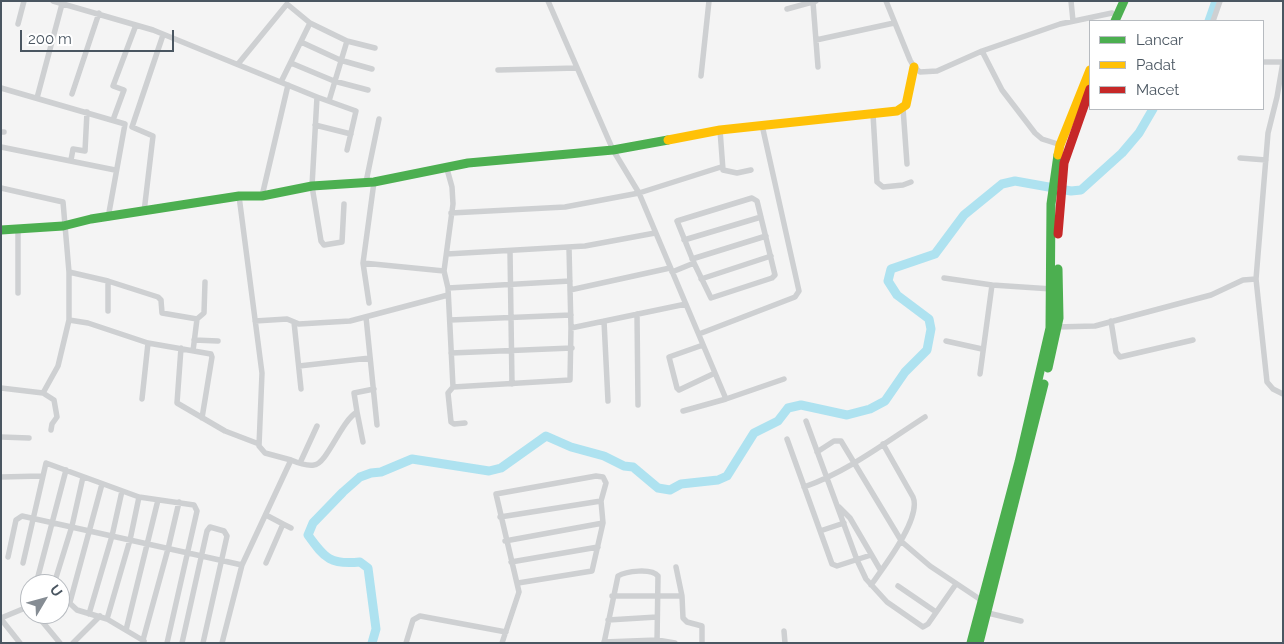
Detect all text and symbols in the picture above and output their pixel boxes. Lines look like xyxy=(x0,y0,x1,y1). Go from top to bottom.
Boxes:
scale bar xyxy=(22,20,176,52)
legend xyxy=(1089,20,1264,110)
text: 200 m xyxy=(28,30,72,48)
text: Lancar xyxy=(1136,31,1183,49)
text: Padat xyxy=(1136,56,1176,74)
text: Macet xyxy=(1136,81,1179,99)
north arrow xyxy=(20,574,70,624)
text: U xyxy=(47,582,66,600)

